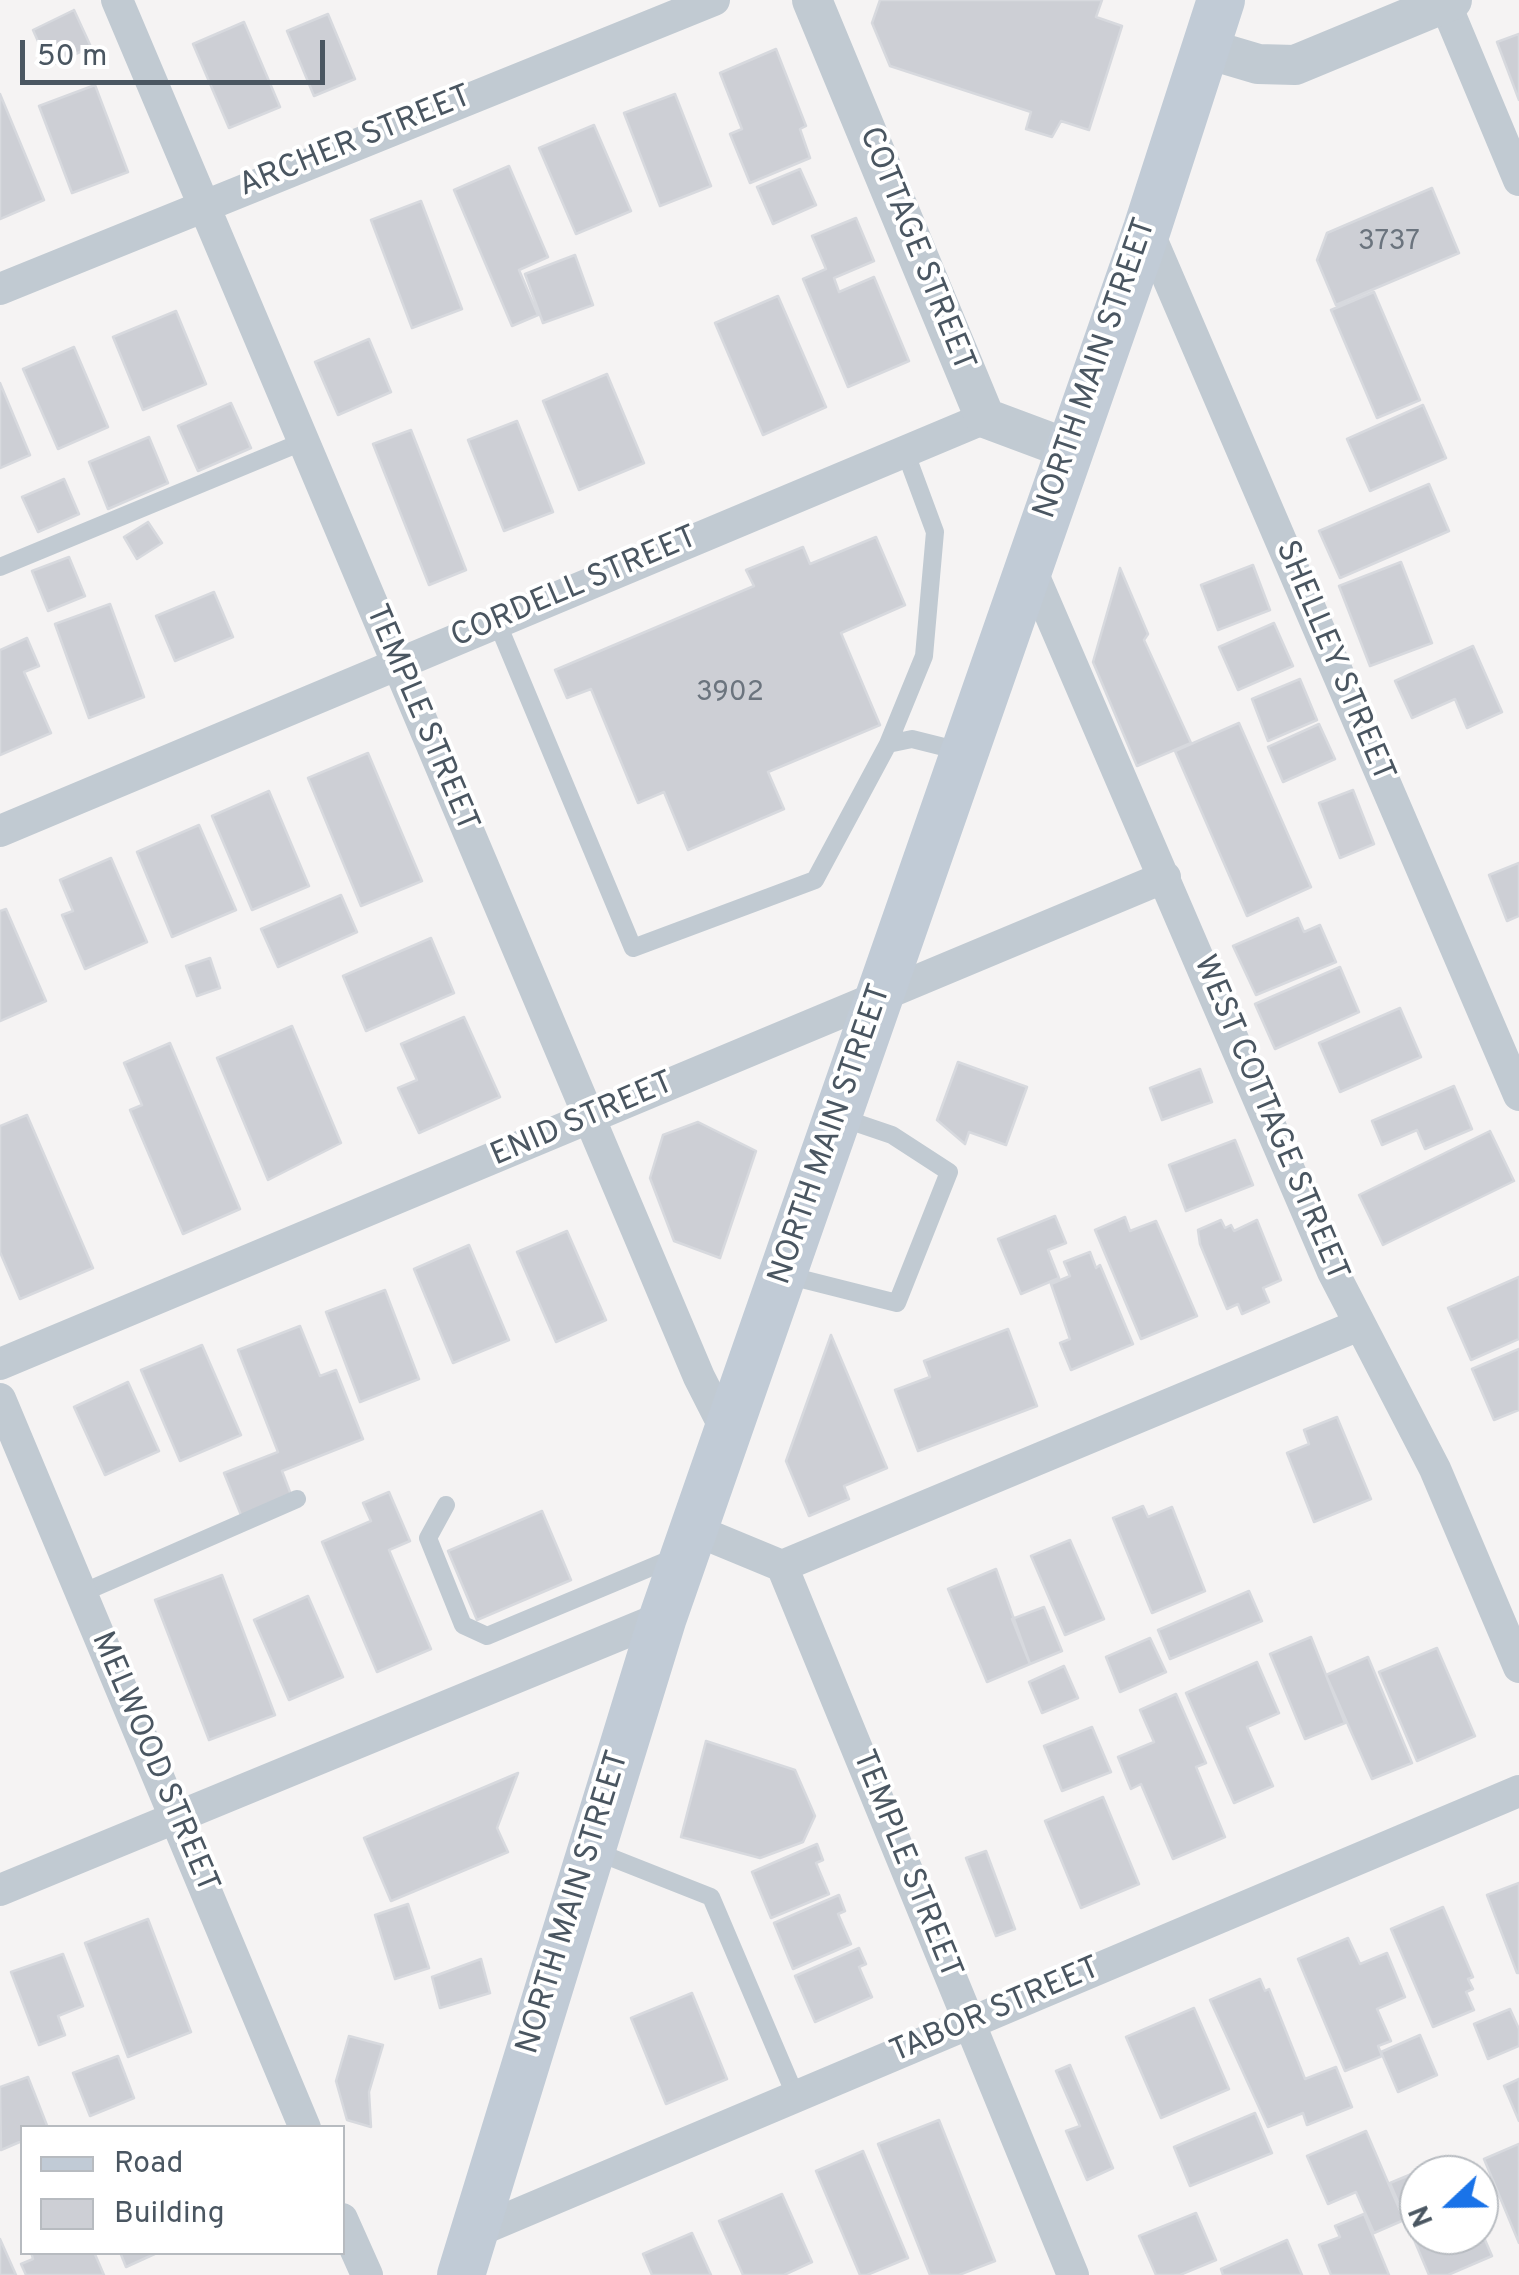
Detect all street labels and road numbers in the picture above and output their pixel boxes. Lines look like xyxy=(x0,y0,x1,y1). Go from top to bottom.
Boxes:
street label: ARCHER STREET xyxy=(234,79,478,207)
street label: COTTAGE STREET xyxy=(848,122,982,378)
street label: NORTH MAIN STREET xyxy=(1028,214,1166,524)
street label: CORDELL STREET xyxy=(446,520,704,658)
street label: SHELLEY STREET xyxy=(1265,536,1401,788)
street label: TEMPLE STREET xyxy=(355,600,485,838)
street label: WEST COTTAGE STREET xyxy=(1183,950,1355,1288)
street label: NORTH MAIN STREET xyxy=(763,980,901,1290)
street label: ENID STREET xyxy=(486,1065,680,1177)
street label: MELWOOD STREET xyxy=(81,1627,225,1899)
street label: TEMPLE STREET xyxy=(842,1745,968,1985)
street label: NORTH MAIN STREET xyxy=(511,1747,639,2059)
street label: TABOR STREET xyxy=(885,1951,1107,2073)

